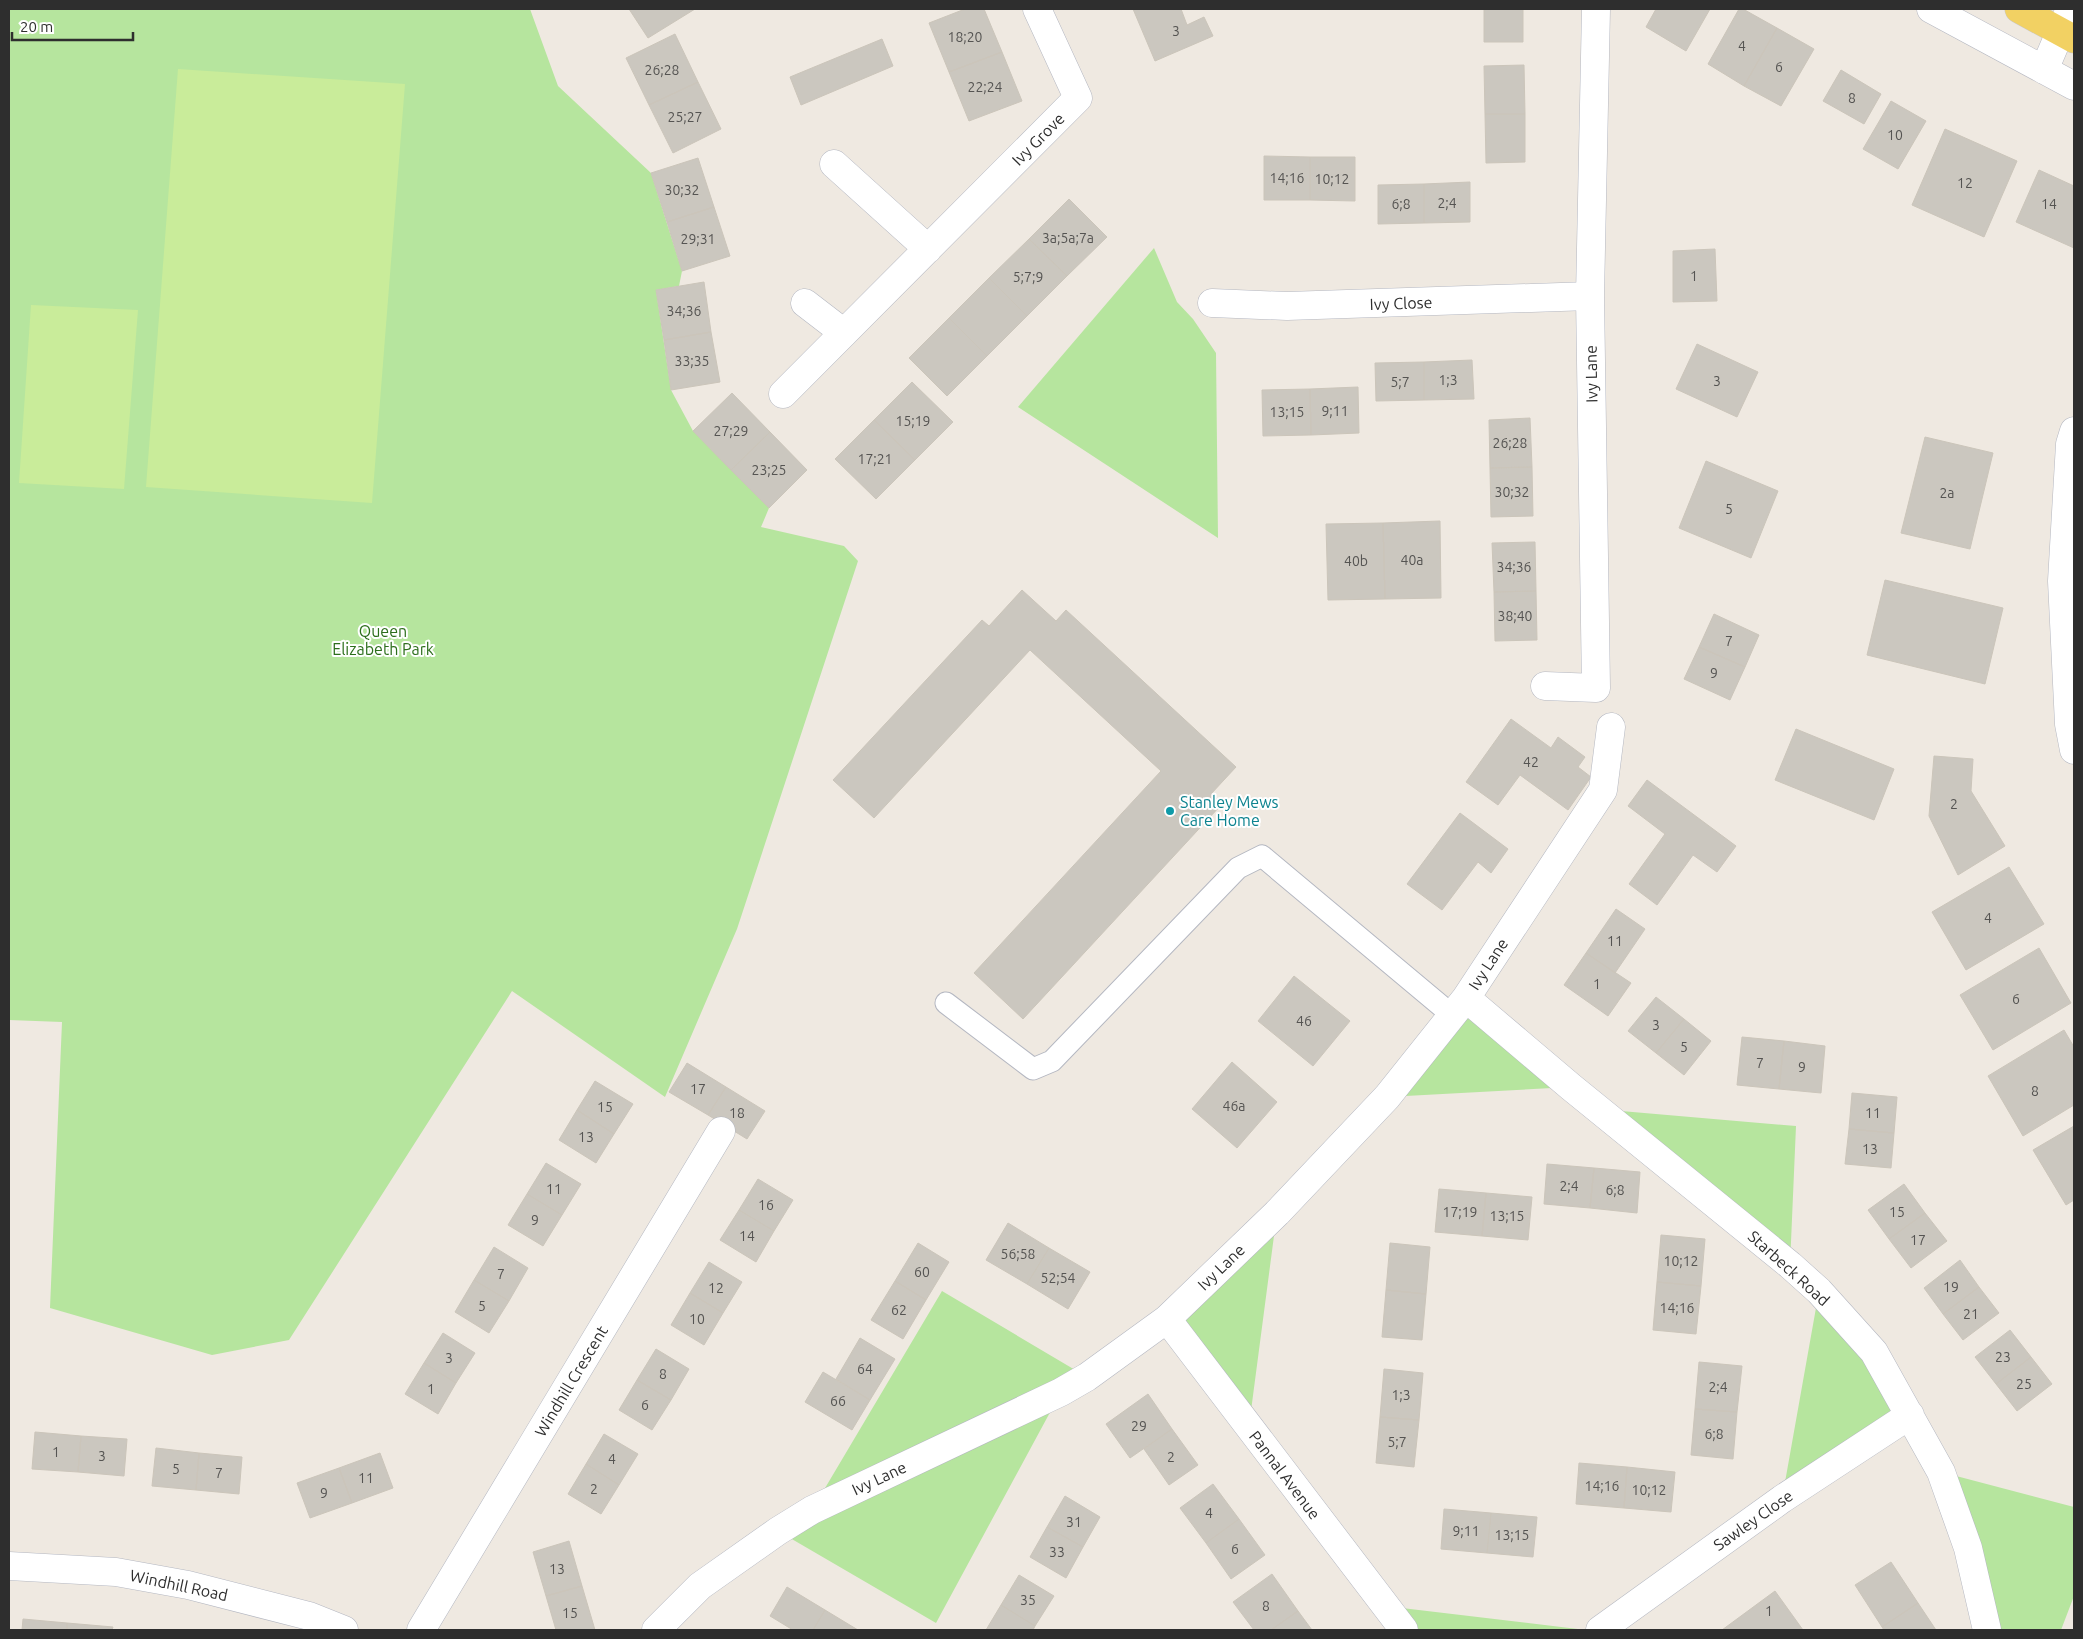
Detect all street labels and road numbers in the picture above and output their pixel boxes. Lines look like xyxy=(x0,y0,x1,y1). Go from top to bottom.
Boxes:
street label: Ivy Grove xyxy=(1008,109,1068,169)
street label: Ivy Close xyxy=(1369,293,1433,313)
street label: Ivy Lane xyxy=(1581,345,1601,403)
street label: Ivy Lane xyxy=(1465,935,1511,993)
street label: Starbeck Road xyxy=(1745,1227,1833,1309)
street label: Ivy Lane xyxy=(1194,1240,1248,1294)
street label: Windhill Crescent xyxy=(531,1322,611,1440)
street label: Pannal Avenue xyxy=(1246,1427,1324,1523)
street label: Ivy Lane xyxy=(849,1458,909,1498)
street label: Sawley Close xyxy=(1710,1486,1796,1554)
street label: Windhill Road xyxy=(128,1566,230,1604)

